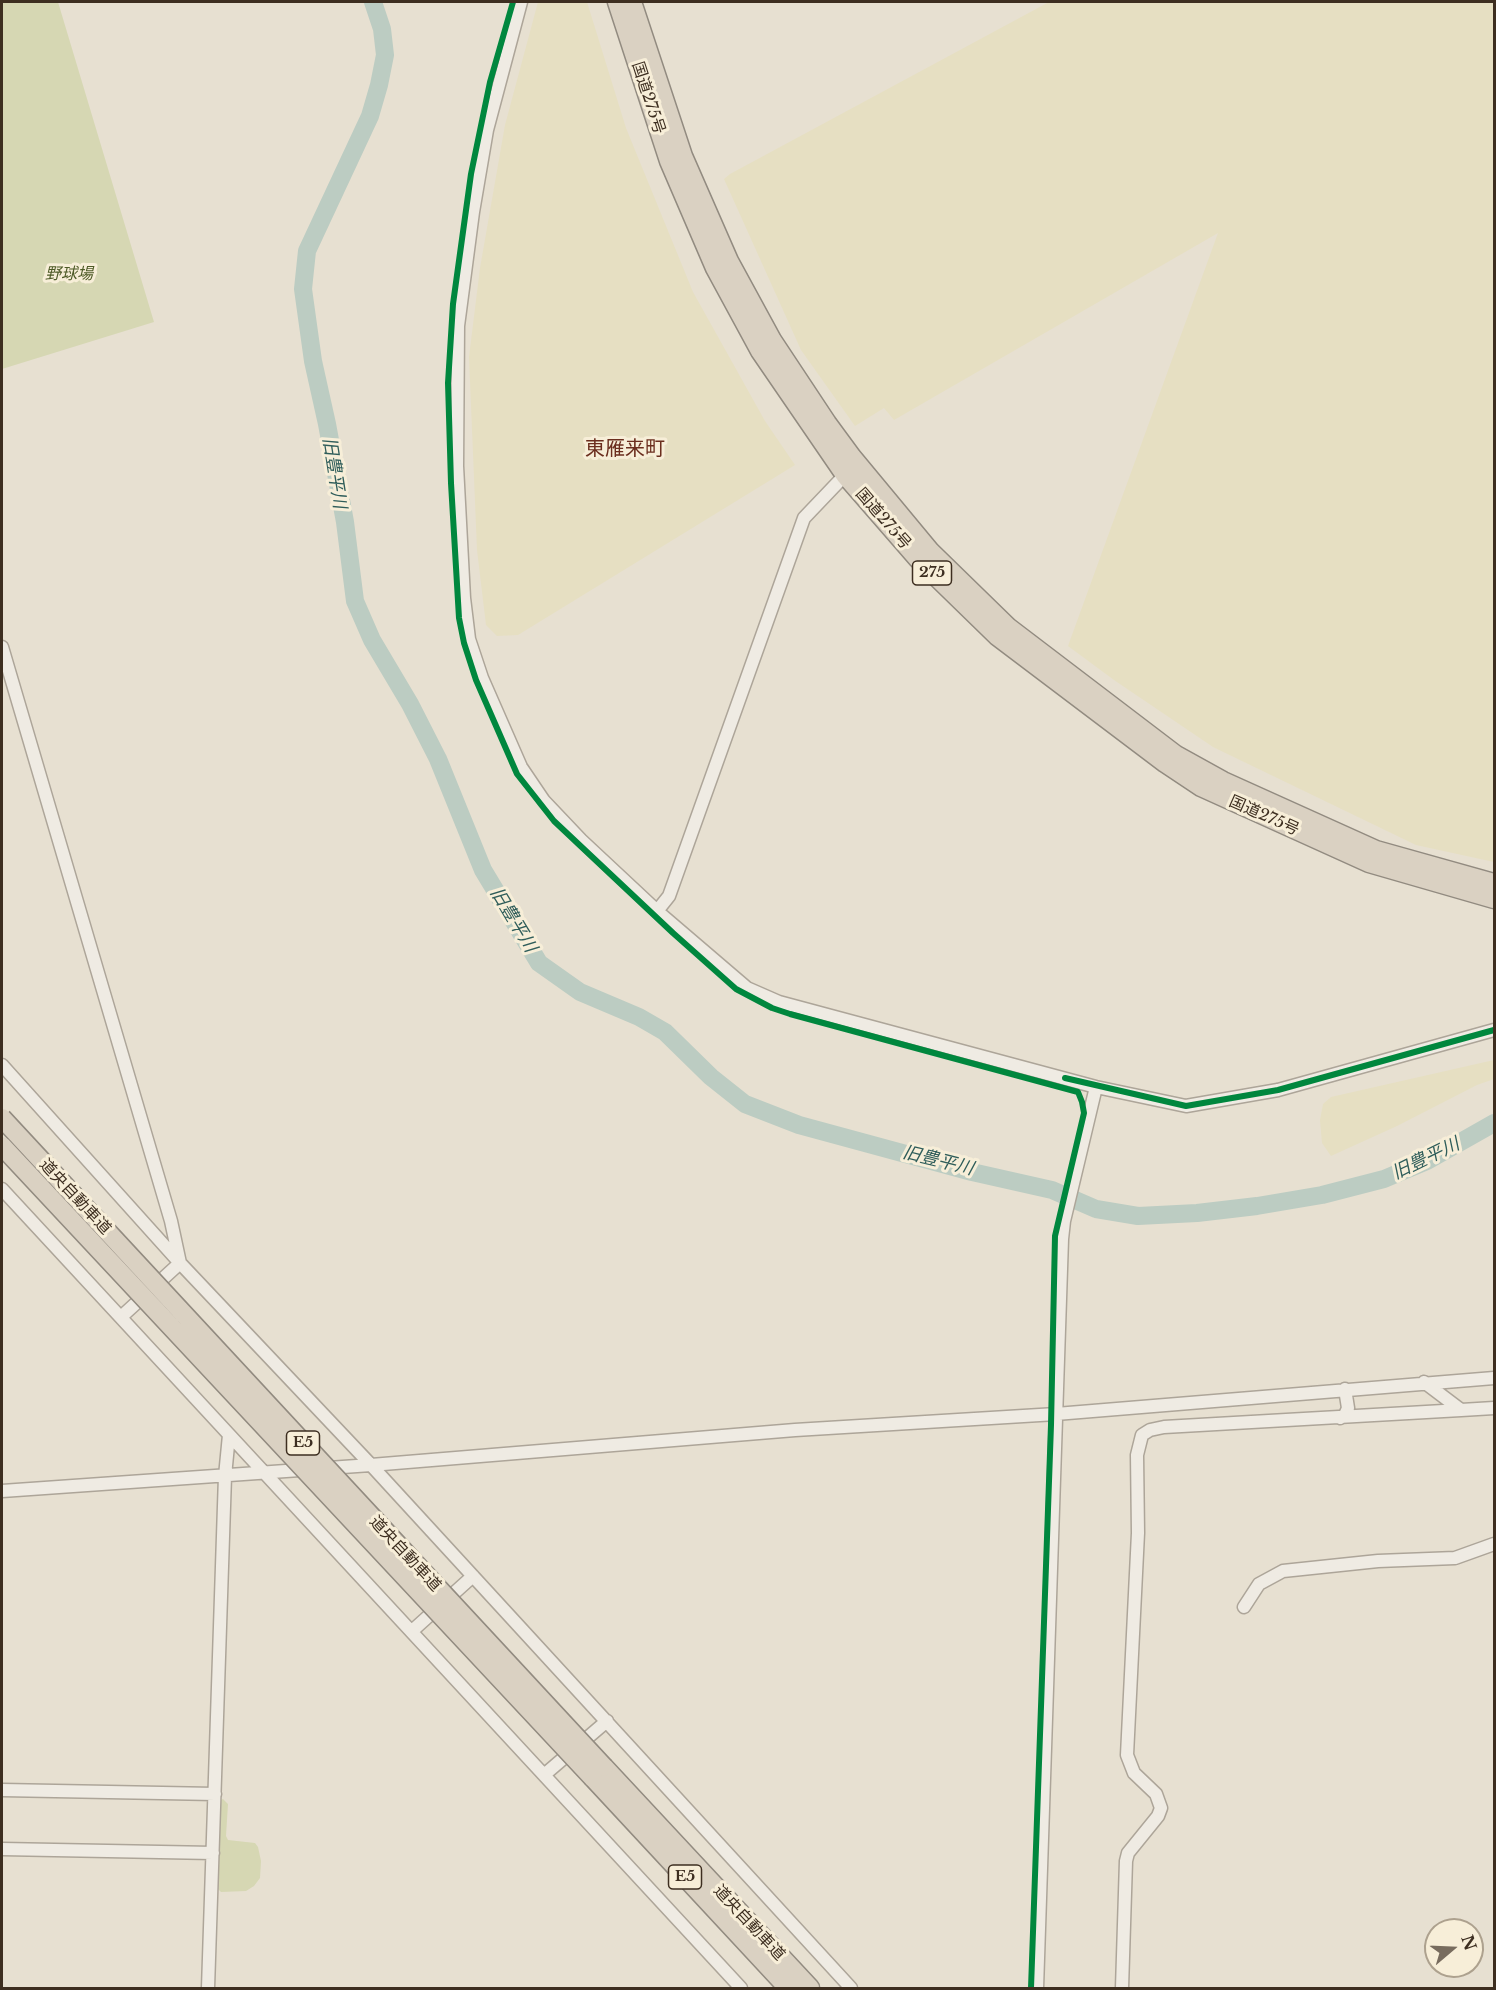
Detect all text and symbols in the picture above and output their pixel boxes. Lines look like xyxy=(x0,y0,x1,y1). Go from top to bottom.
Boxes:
street label: 国道275号 xyxy=(627,59,669,137)
park label: 野球場 xyxy=(45,264,93,284)
water label: 旧豊平川 xyxy=(318,436,350,510)
district label: 東雁来町 xyxy=(585,437,665,461)
street label: 国道275号 xyxy=(851,484,915,554)
road number: 275 xyxy=(912,561,952,585)
street label: 国道275号 xyxy=(1226,792,1302,840)
water label: 旧豊平川 xyxy=(485,884,541,956)
water label: 旧豊平川 xyxy=(1389,1134,1463,1184)
water label: 旧豊平川 xyxy=(900,1142,976,1180)
street label: 道央自動車道 xyxy=(35,1155,115,1239)
road number: E5 xyxy=(286,1431,320,1455)
street label: 道央自動車道 xyxy=(365,1512,445,1596)
road number: E5 xyxy=(668,1865,702,1889)
street label: 道央自動車道 xyxy=(709,1881,789,1965)
north arrow xyxy=(1424,1918,1484,1978)
text: N xyxy=(1457,1932,1481,1953)

